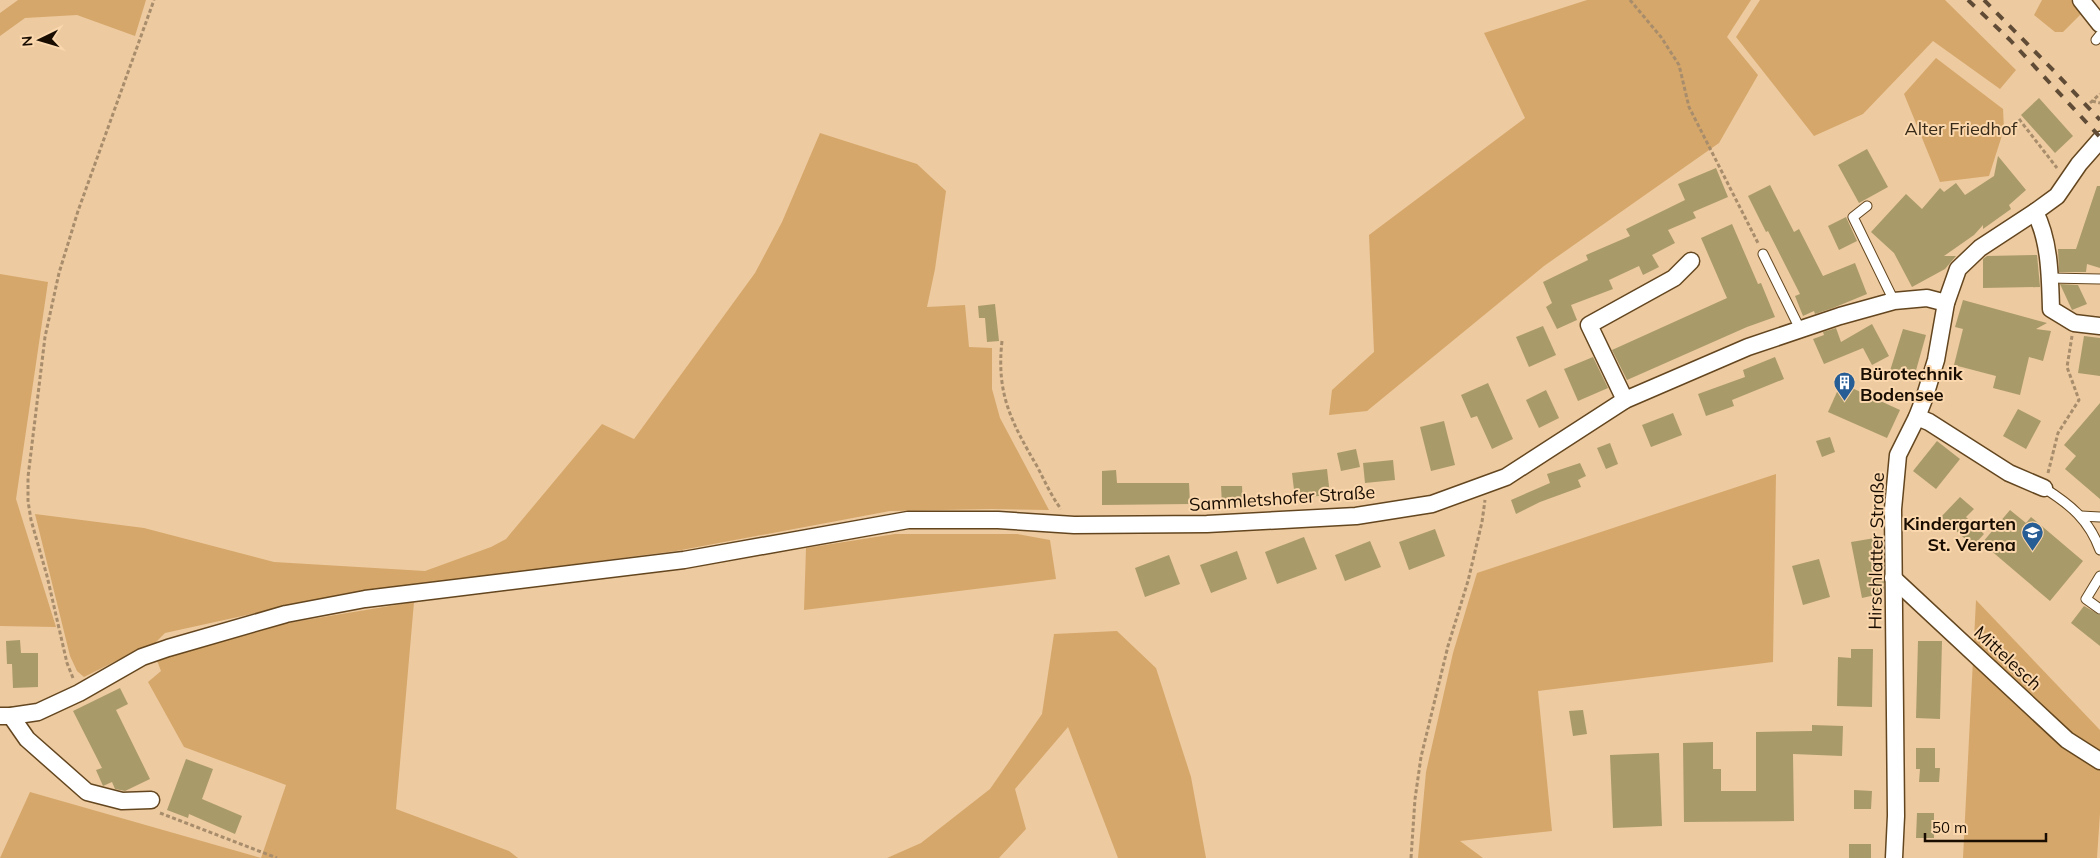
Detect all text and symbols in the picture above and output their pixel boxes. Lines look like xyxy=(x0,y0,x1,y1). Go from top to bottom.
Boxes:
north arrow xyxy=(15,15,65,65)
text: N xyxy=(18,35,36,47)
park label: Alter Friedhof xyxy=(1905,117,2018,140)
place label: Bürotechnik Bodensee xyxy=(1860,362,1964,406)
building icon: Bürotechnik Bodensee xyxy=(1832,371,1856,402)
street label: Hirschlatter Straße xyxy=(1863,472,1889,630)
street label: Sammletshofer Straße xyxy=(1188,480,1376,516)
place label: Kindergarten St. Verena xyxy=(1903,512,2016,556)
school or university icon: Kindergarten St. Verena xyxy=(2020,521,2044,552)
street label: Mittelesch xyxy=(1969,621,2047,695)
scale bar xyxy=(1925,810,2046,842)
text: 50 m xyxy=(1932,818,1967,837)

